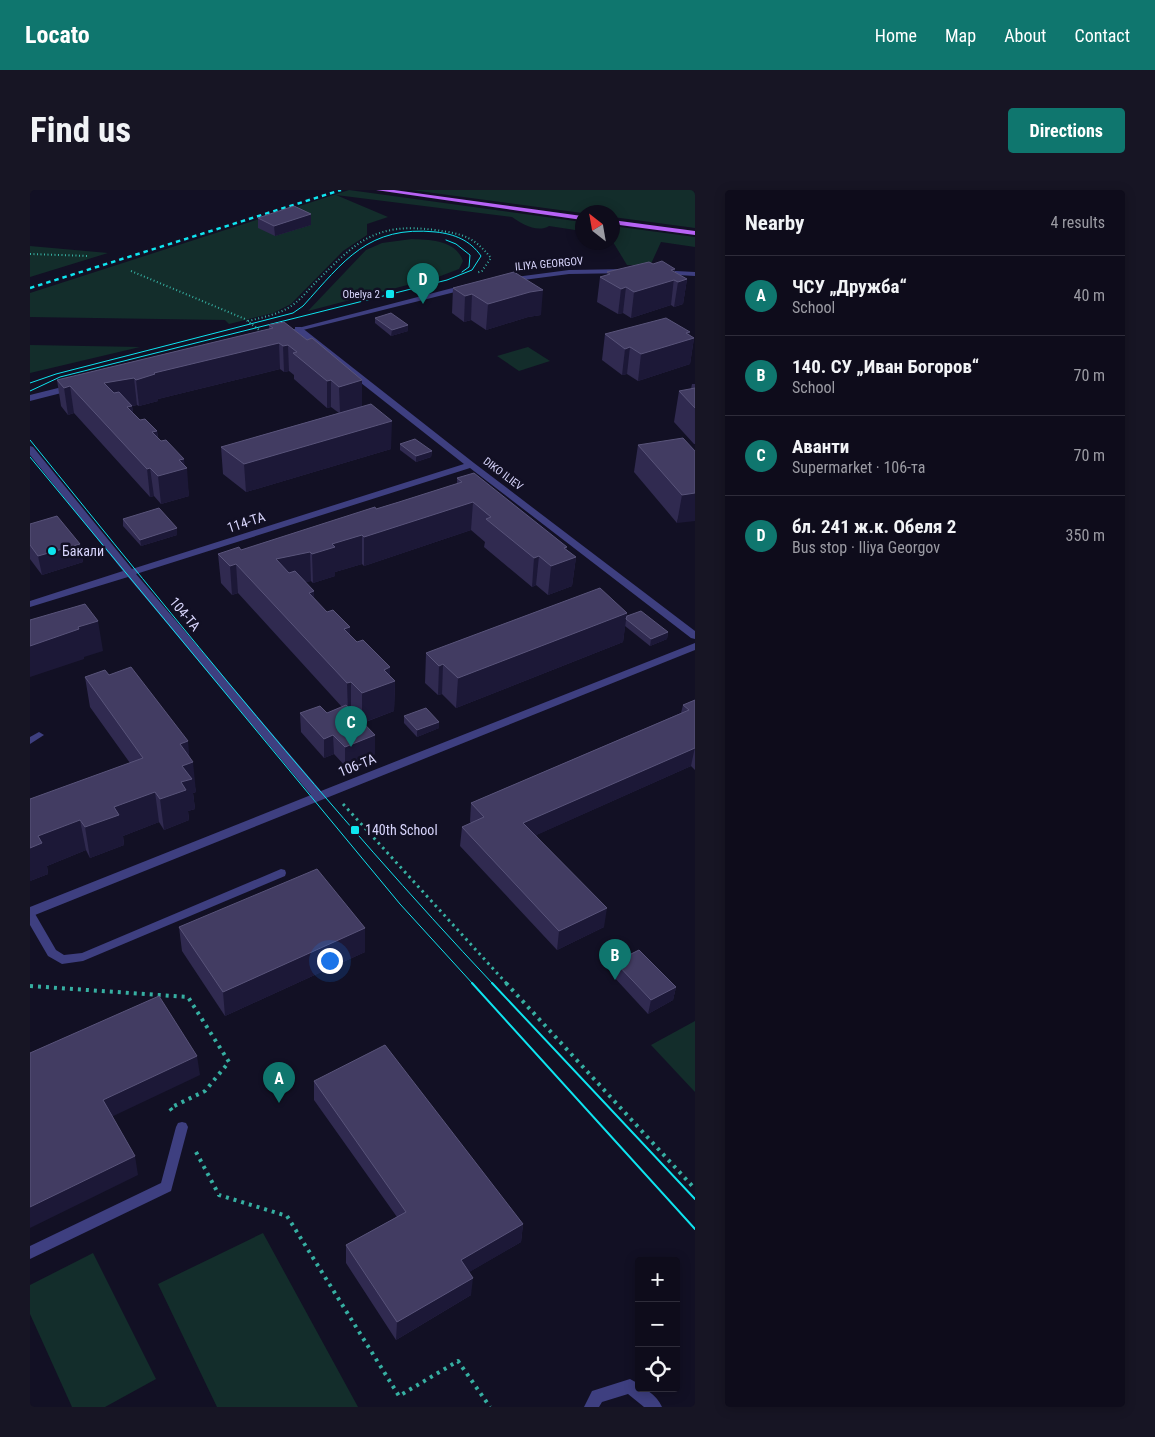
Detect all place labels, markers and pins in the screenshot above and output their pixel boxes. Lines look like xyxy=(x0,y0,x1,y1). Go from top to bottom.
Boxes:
pin: D xyxy=(407,263,439,304)
place label: Obelya 2 xyxy=(343,288,380,301)
marker: Obelya 2 xyxy=(384,288,396,300)
place label: Бакали xyxy=(62,543,104,559)
marker: Бакали xyxy=(46,545,58,557)
pin: C xyxy=(335,706,367,747)
place label: 140th School xyxy=(365,822,438,838)
marker: 140th School xyxy=(349,824,361,836)
pin: B xyxy=(599,939,631,980)
pin: A xyxy=(263,1062,295,1103)

